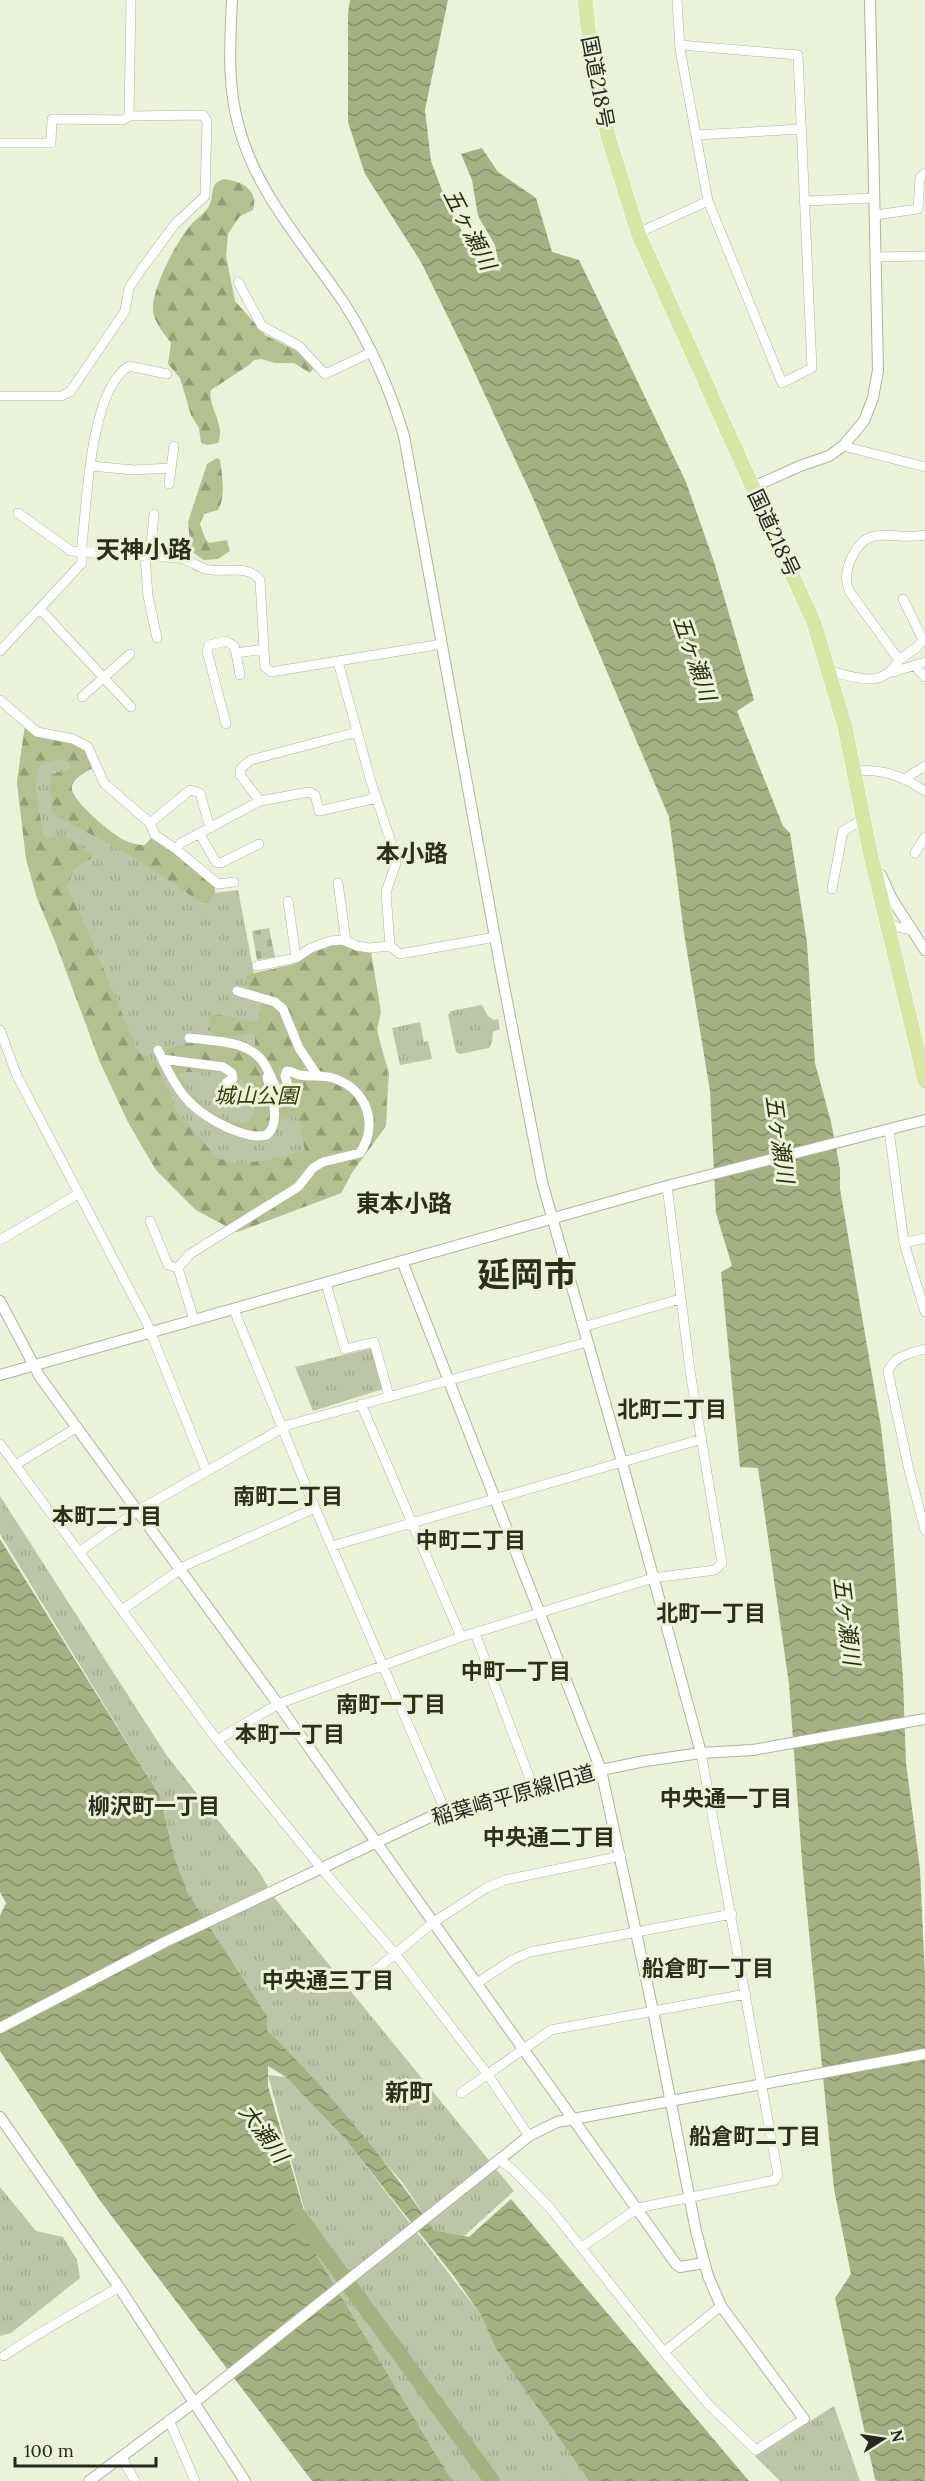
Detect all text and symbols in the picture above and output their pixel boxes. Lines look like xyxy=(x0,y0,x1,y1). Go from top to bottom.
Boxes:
street label: 国道218号 xyxy=(576,33,620,131)
water label: 五ヶ瀬川 xyxy=(438,183,503,276)
street label: 国道218号 xyxy=(742,485,806,581)
district label: 天神小路 xyxy=(96,534,192,565)
water label: 五ヶ瀬川 xyxy=(667,612,723,706)
district label: 本小路 xyxy=(376,838,448,869)
park label: 城山公園 xyxy=(214,1082,301,1109)
water label: 五ヶ瀬川 xyxy=(760,1093,800,1186)
district label: 東本小路 xyxy=(356,1188,452,1219)
district label: 延岡市 xyxy=(478,1253,577,1295)
district label: 北町二丁目 xyxy=(617,1395,727,1423)
district label: 南町二丁目 xyxy=(233,1482,343,1510)
district label: 本町二丁目 xyxy=(52,1502,162,1530)
district label: 中町二丁目 xyxy=(416,1526,526,1554)
water label: 五ヶ瀬川 xyxy=(828,1576,867,1668)
district label: 北町一丁目 xyxy=(656,1599,766,1627)
district label: 中町一丁目 xyxy=(461,1657,571,1685)
district label: 南町一丁目 xyxy=(336,1690,446,1718)
district label: 本町一丁目 xyxy=(235,1720,345,1748)
street label: 稲葉崎平原線旧道 xyxy=(429,1759,597,1831)
district label: 中央通一丁目 xyxy=(660,1784,792,1812)
district label: 柳沢町一丁目 xyxy=(88,1792,220,1820)
district label: 中央通二丁目 xyxy=(483,1823,615,1851)
district label: 船倉町一丁目 xyxy=(642,1954,774,1982)
district label: 中央通三丁目 xyxy=(262,1966,394,1994)
district label: 新町 xyxy=(385,2077,433,2108)
water label: 大瀬川 xyxy=(233,2098,296,2170)
district label: 船倉町二丁目 xyxy=(689,2122,821,2150)
north arrow xyxy=(853,2409,913,2469)
text: N xyxy=(887,2428,909,2444)
scale bar xyxy=(15,2430,156,2468)
text: 100 m xyxy=(24,2439,74,2462)

